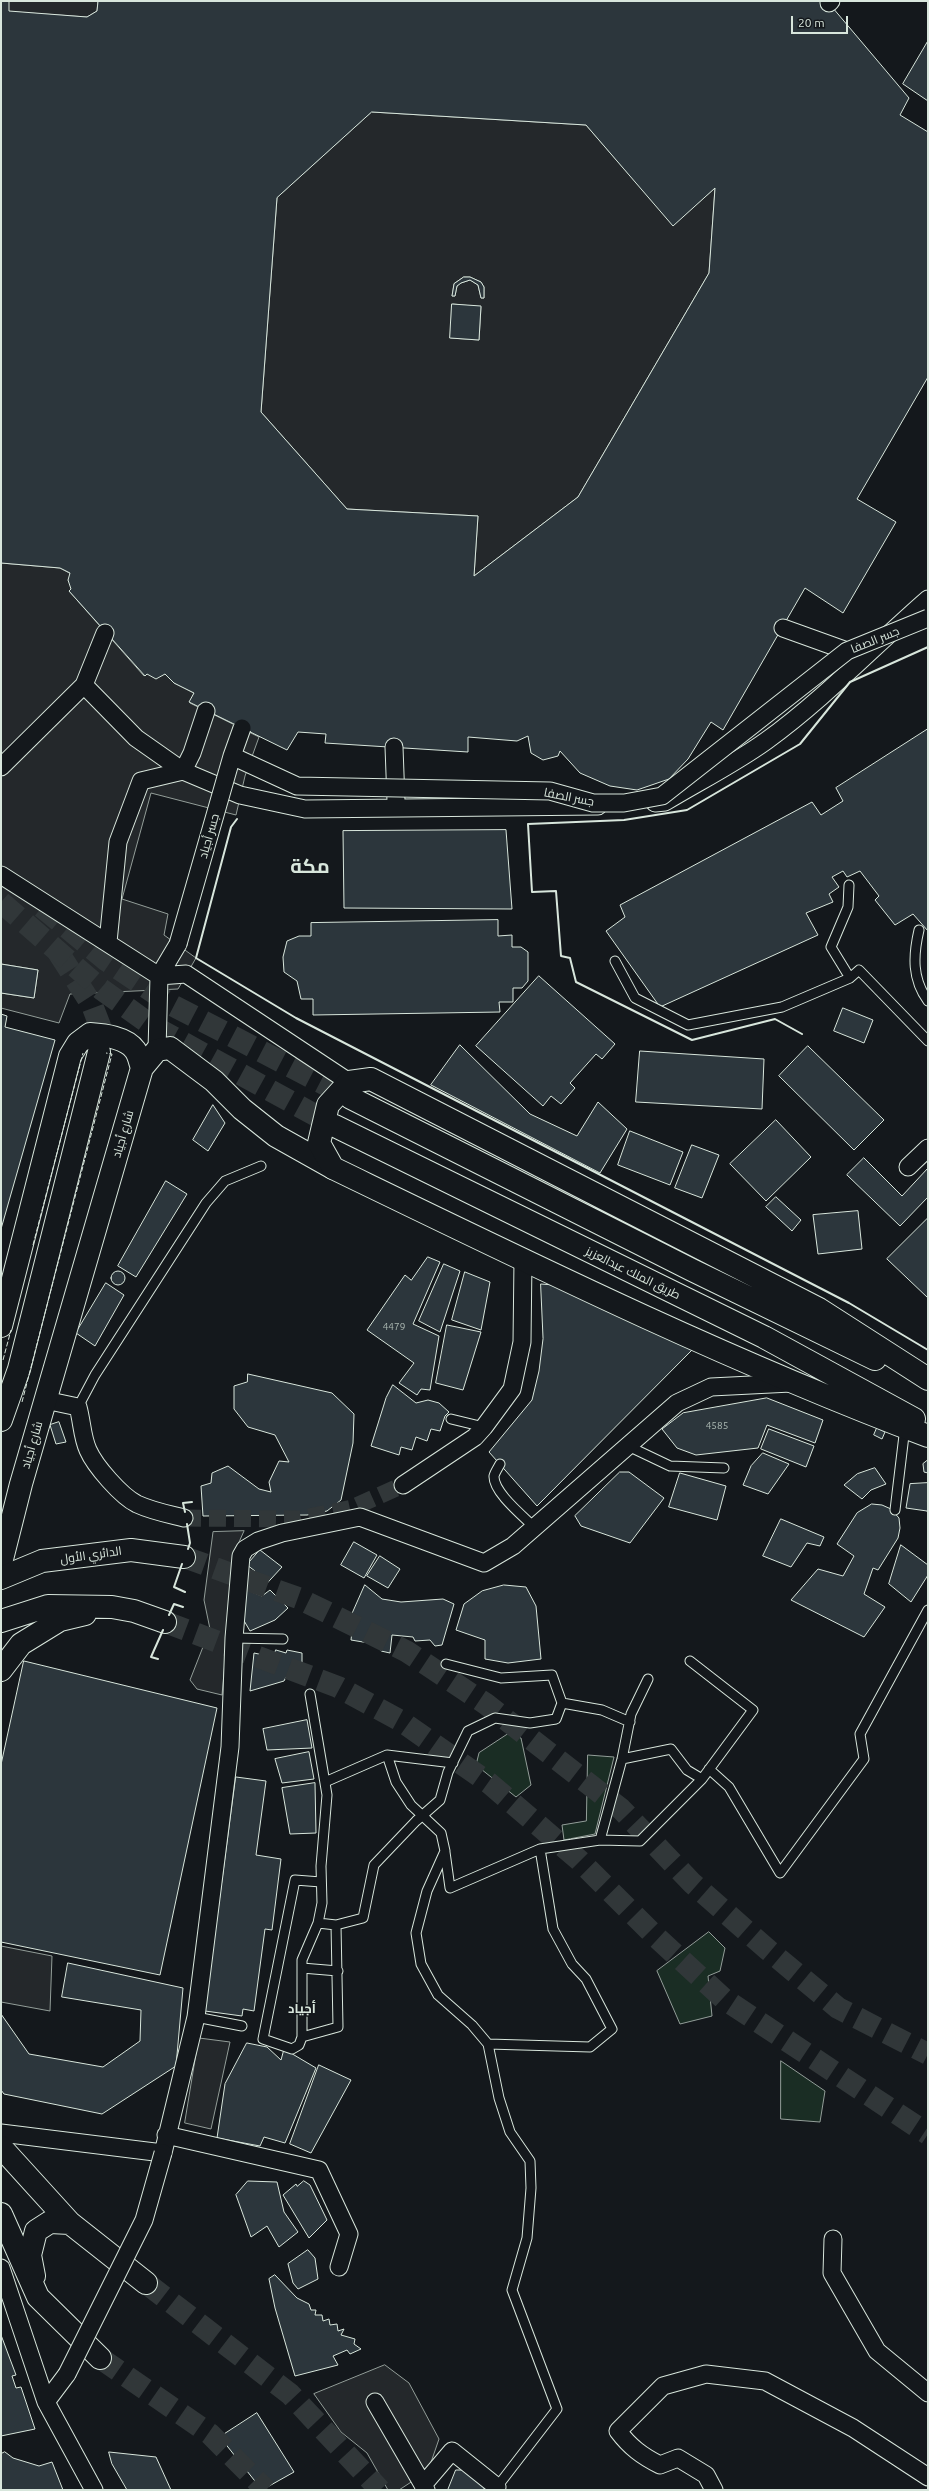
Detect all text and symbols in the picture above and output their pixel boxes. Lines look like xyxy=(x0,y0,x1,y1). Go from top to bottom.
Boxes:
scale bar xyxy=(793,8,850,34)
text: 20 m xyxy=(798,16,825,29)
street label: جسر الصفا xyxy=(849,624,901,656)
street label: جسر الصفا xyxy=(543,785,595,809)
street label: جسر أجياد xyxy=(196,812,222,860)
district label: مكة xyxy=(290,854,330,878)
street label: شارع أجياد xyxy=(109,1109,137,1159)
street label: طريق الملك عبدالعزيز xyxy=(583,1244,683,1302)
house number: 4479 xyxy=(383,1321,405,1333)
street label: شارع أجياد xyxy=(18,1420,46,1470)
house number: 4585 xyxy=(706,1420,728,1432)
street label: الدائري الأول xyxy=(59,1544,123,1566)
district label: أجياد xyxy=(288,2001,316,2017)

